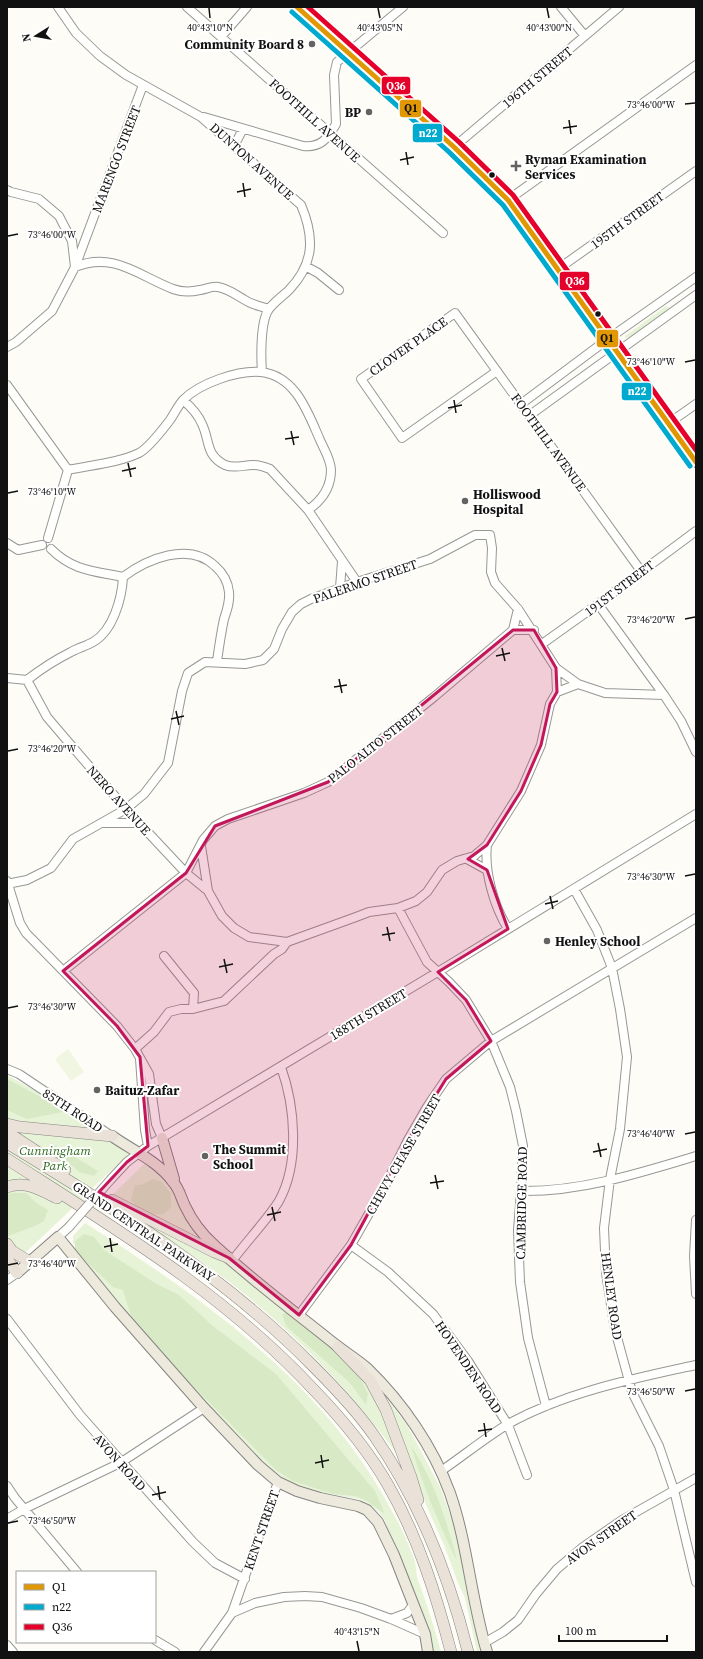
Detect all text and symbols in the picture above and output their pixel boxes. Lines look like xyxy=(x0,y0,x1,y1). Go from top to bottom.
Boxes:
north arrow xyxy=(16,16,56,56)
text: 40°43'10"N xyxy=(187,21,233,34)
text: 40°43'05"N xyxy=(357,21,403,34)
text: 40°43'00"N xyxy=(526,21,572,34)
text: N xyxy=(19,32,35,43)
place label: Community Board 8 xyxy=(185,36,304,53)
marker: Community Board 8 xyxy=(307,39,317,49)
street label: 196TH STREET xyxy=(499,43,576,112)
street label: FOOTHILL AVENUE xyxy=(265,75,364,166)
line badge: Q36 xyxy=(381,76,411,95)
text: Q36 xyxy=(386,79,406,94)
text: 73°46'00"W xyxy=(627,98,676,111)
line badge: Q1 xyxy=(399,99,422,118)
text: Q1 xyxy=(404,101,418,116)
street label: MARENGO STREET xyxy=(88,103,145,215)
place label: BP xyxy=(345,104,361,121)
marker: BP xyxy=(364,107,374,117)
street label: DUNTON AVENUE xyxy=(206,119,297,204)
line badge: n22 xyxy=(412,123,443,143)
text: n22 xyxy=(419,126,437,141)
place label: Ryman Examination Services xyxy=(525,151,646,183)
marker: Ryman Examination Services xyxy=(510,160,522,172)
unlabelled marker xyxy=(487,170,497,180)
street label: 195TH STREET xyxy=(587,188,668,253)
text: 73°46'00"W xyxy=(28,228,77,241)
line badge: Q36 xyxy=(559,271,590,291)
text: Q36 xyxy=(565,274,585,289)
unlabelled marker xyxy=(593,309,603,319)
street label: CLOVER PLACE xyxy=(366,313,451,380)
line badge: Q1 xyxy=(596,329,619,348)
text: Q1 xyxy=(600,331,614,346)
text: 73°46'10"W xyxy=(627,355,676,368)
line badge: n22 xyxy=(621,382,652,401)
text: n22 xyxy=(628,384,646,399)
street label: FOOTHILL AVENUE xyxy=(507,390,590,495)
text: 73°46'10"W xyxy=(28,485,77,498)
place label: Holliswood Hospital xyxy=(473,486,541,518)
marker: Holliswood Hospital xyxy=(460,496,470,506)
street label: PALERMO STREET xyxy=(311,556,420,607)
street label: 191ST STREET xyxy=(581,557,658,620)
text: 73°46'20"W xyxy=(627,613,676,626)
street label: PALO ALTO STREET xyxy=(324,702,427,787)
text: 73°46'20"W xyxy=(28,742,77,755)
street label: NERO AVENUE xyxy=(83,762,154,839)
text: 73°46'30"W xyxy=(627,870,676,883)
place label: Henley School xyxy=(555,933,640,950)
marker: Henley School xyxy=(542,936,552,946)
street label: 188TH STREET xyxy=(327,985,410,1044)
text: 73°46'30"W xyxy=(28,1000,77,1013)
place label: Baituz-Zafar xyxy=(105,1082,180,1099)
street label: 85TH ROAD xyxy=(39,1085,106,1136)
marker: Baituz-Zafar xyxy=(92,1085,102,1095)
street label: CHEVY CHASE STREET xyxy=(362,1091,445,1218)
text: 73°46'40"W xyxy=(627,1127,676,1140)
place label: The Summit School xyxy=(213,1141,286,1173)
park label: Cunningham Park xyxy=(19,1142,91,1174)
street label: CAMBRIDGE ROAD xyxy=(512,1146,531,1260)
marker: The Summit School xyxy=(200,1151,210,1161)
street label: GRAND CENTRAL PARKWAY xyxy=(69,1177,219,1286)
street label: HENLEY ROAD xyxy=(597,1251,626,1341)
text: 73°46'40"W xyxy=(28,1257,77,1270)
street label: HOVENDEN ROAD xyxy=(431,1318,506,1417)
text: 73°46'50"W xyxy=(627,1385,676,1398)
street label: AVON ROAD xyxy=(89,1430,150,1495)
street label: KENT STREET xyxy=(240,1488,283,1572)
street label: AVON STREET xyxy=(562,1507,640,1568)
text: 73°46'50"W xyxy=(28,1514,77,1527)
legend xyxy=(16,1571,156,1643)
text: Q1 xyxy=(52,1579,66,1595)
text: n22 xyxy=(52,1599,71,1615)
scale bar xyxy=(559,1617,667,1643)
text: Q36 xyxy=(52,1619,72,1635)
text: 100 m xyxy=(565,1623,597,1639)
text: 40°43'15"N xyxy=(334,1625,380,1638)

